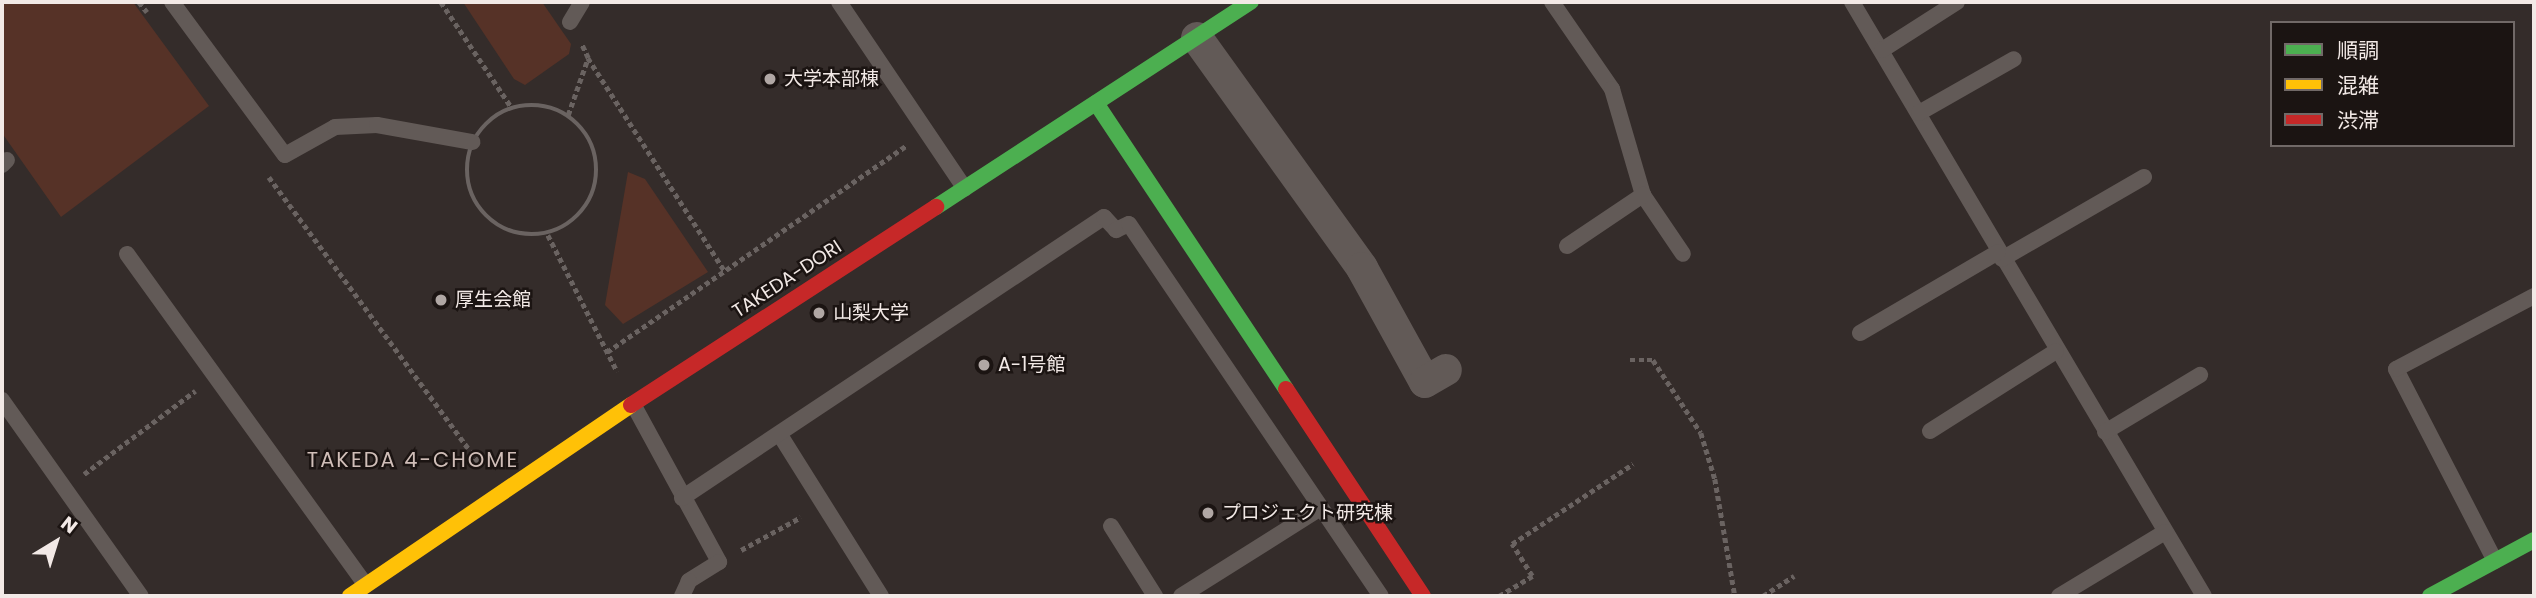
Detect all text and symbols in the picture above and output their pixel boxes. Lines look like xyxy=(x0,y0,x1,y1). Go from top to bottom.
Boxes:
legend xyxy=(2270,21,2515,147)
text: 順調 xyxy=(2337,36,2379,65)
place label: 大学本部棟 xyxy=(784,68,879,90)
marker: 大学本部棟 xyxy=(762,71,778,87)
text: 混雑 xyxy=(2337,71,2379,100)
text: 渋滞 xyxy=(2337,106,2379,135)
street label: TAKEDA-DORI xyxy=(728,235,846,323)
place label: 厚生会館 xyxy=(455,289,531,311)
marker: 厚生会館 xyxy=(433,292,449,308)
place label: 山梨大学 xyxy=(833,302,909,324)
marker: 山梨大学 xyxy=(811,305,827,321)
place label: A-1号館 xyxy=(998,354,1065,376)
marker: A-1号館 xyxy=(976,357,992,373)
district label: TAKEDA 4-CHOME xyxy=(309,447,517,473)
place label: プロジェクト研究棟 xyxy=(1222,502,1393,524)
marker: プロジェクト研究棟 xyxy=(1200,505,1216,521)
north arrow xyxy=(21,507,91,577)
text: N xyxy=(55,510,83,540)

